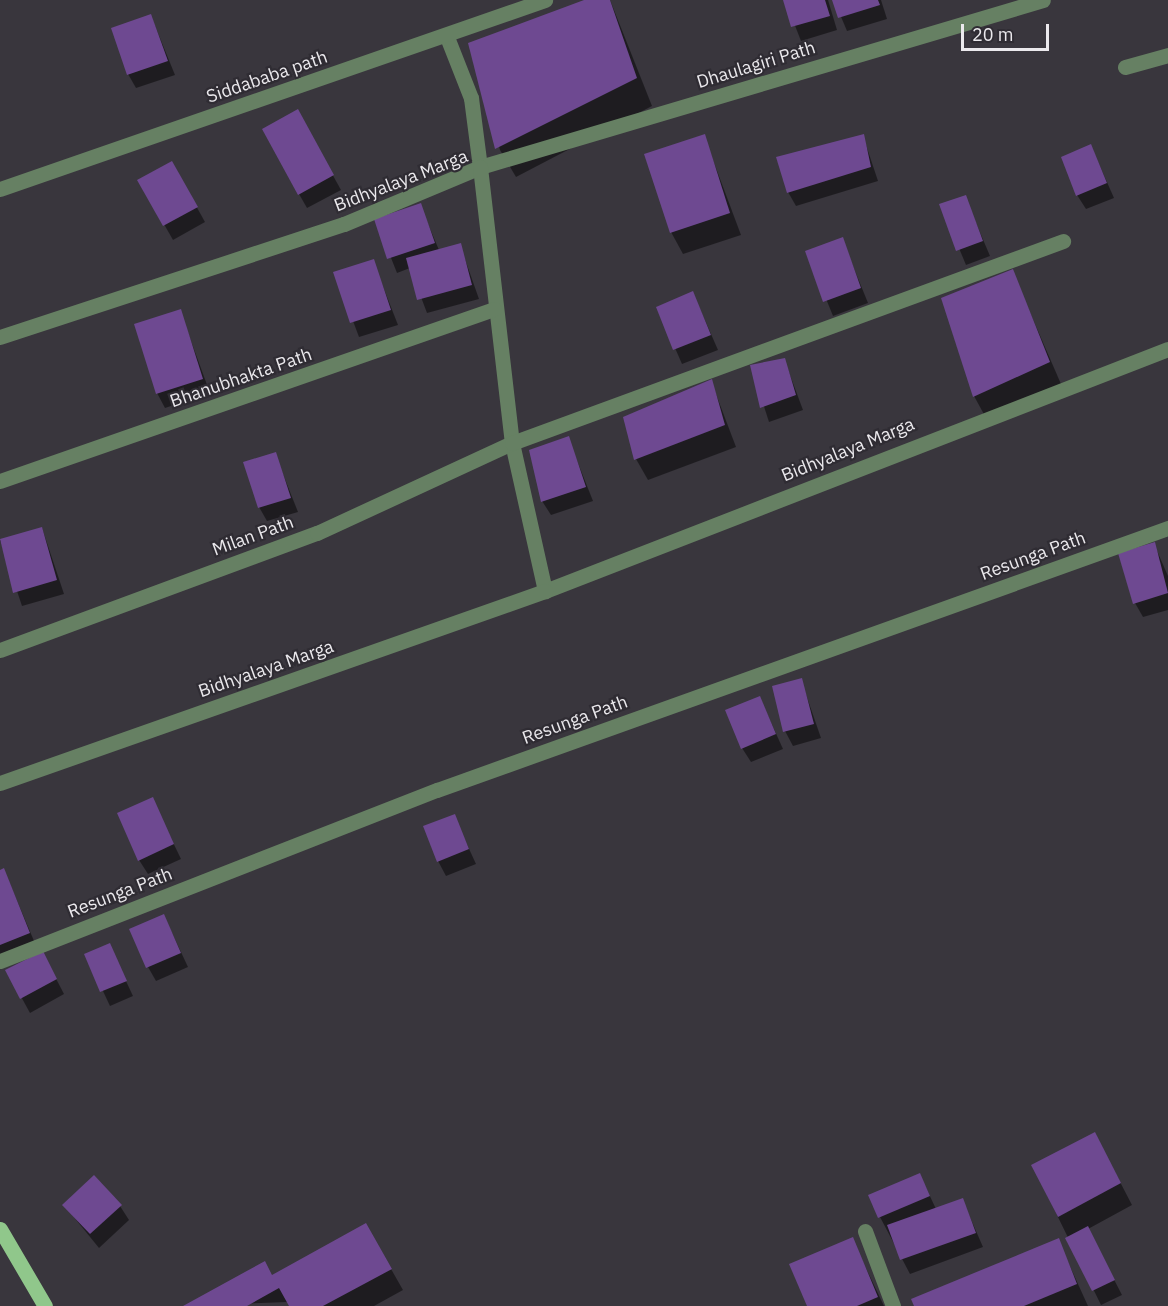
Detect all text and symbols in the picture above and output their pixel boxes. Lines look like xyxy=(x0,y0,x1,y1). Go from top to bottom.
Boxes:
scale bar xyxy=(964,12,1052,50)
text: 20 m xyxy=(972,23,1014,46)
street label: Dhaulagiri Path xyxy=(694,37,818,93)
street label: Siddababa path xyxy=(204,46,330,108)
street label: Bidhyalaya Marga xyxy=(331,146,471,216)
street label: Bhanubhakta Path xyxy=(167,344,315,412)
street label: Bidhyalaya Marga xyxy=(778,413,918,487)
street label: Milan Path xyxy=(209,511,297,561)
street label: Resunga Path xyxy=(977,527,1089,585)
street label: Bidhyalaya Marga xyxy=(196,636,336,702)
street label: Resunga Path xyxy=(519,691,631,749)
street label: Resunga Path xyxy=(65,863,175,923)

